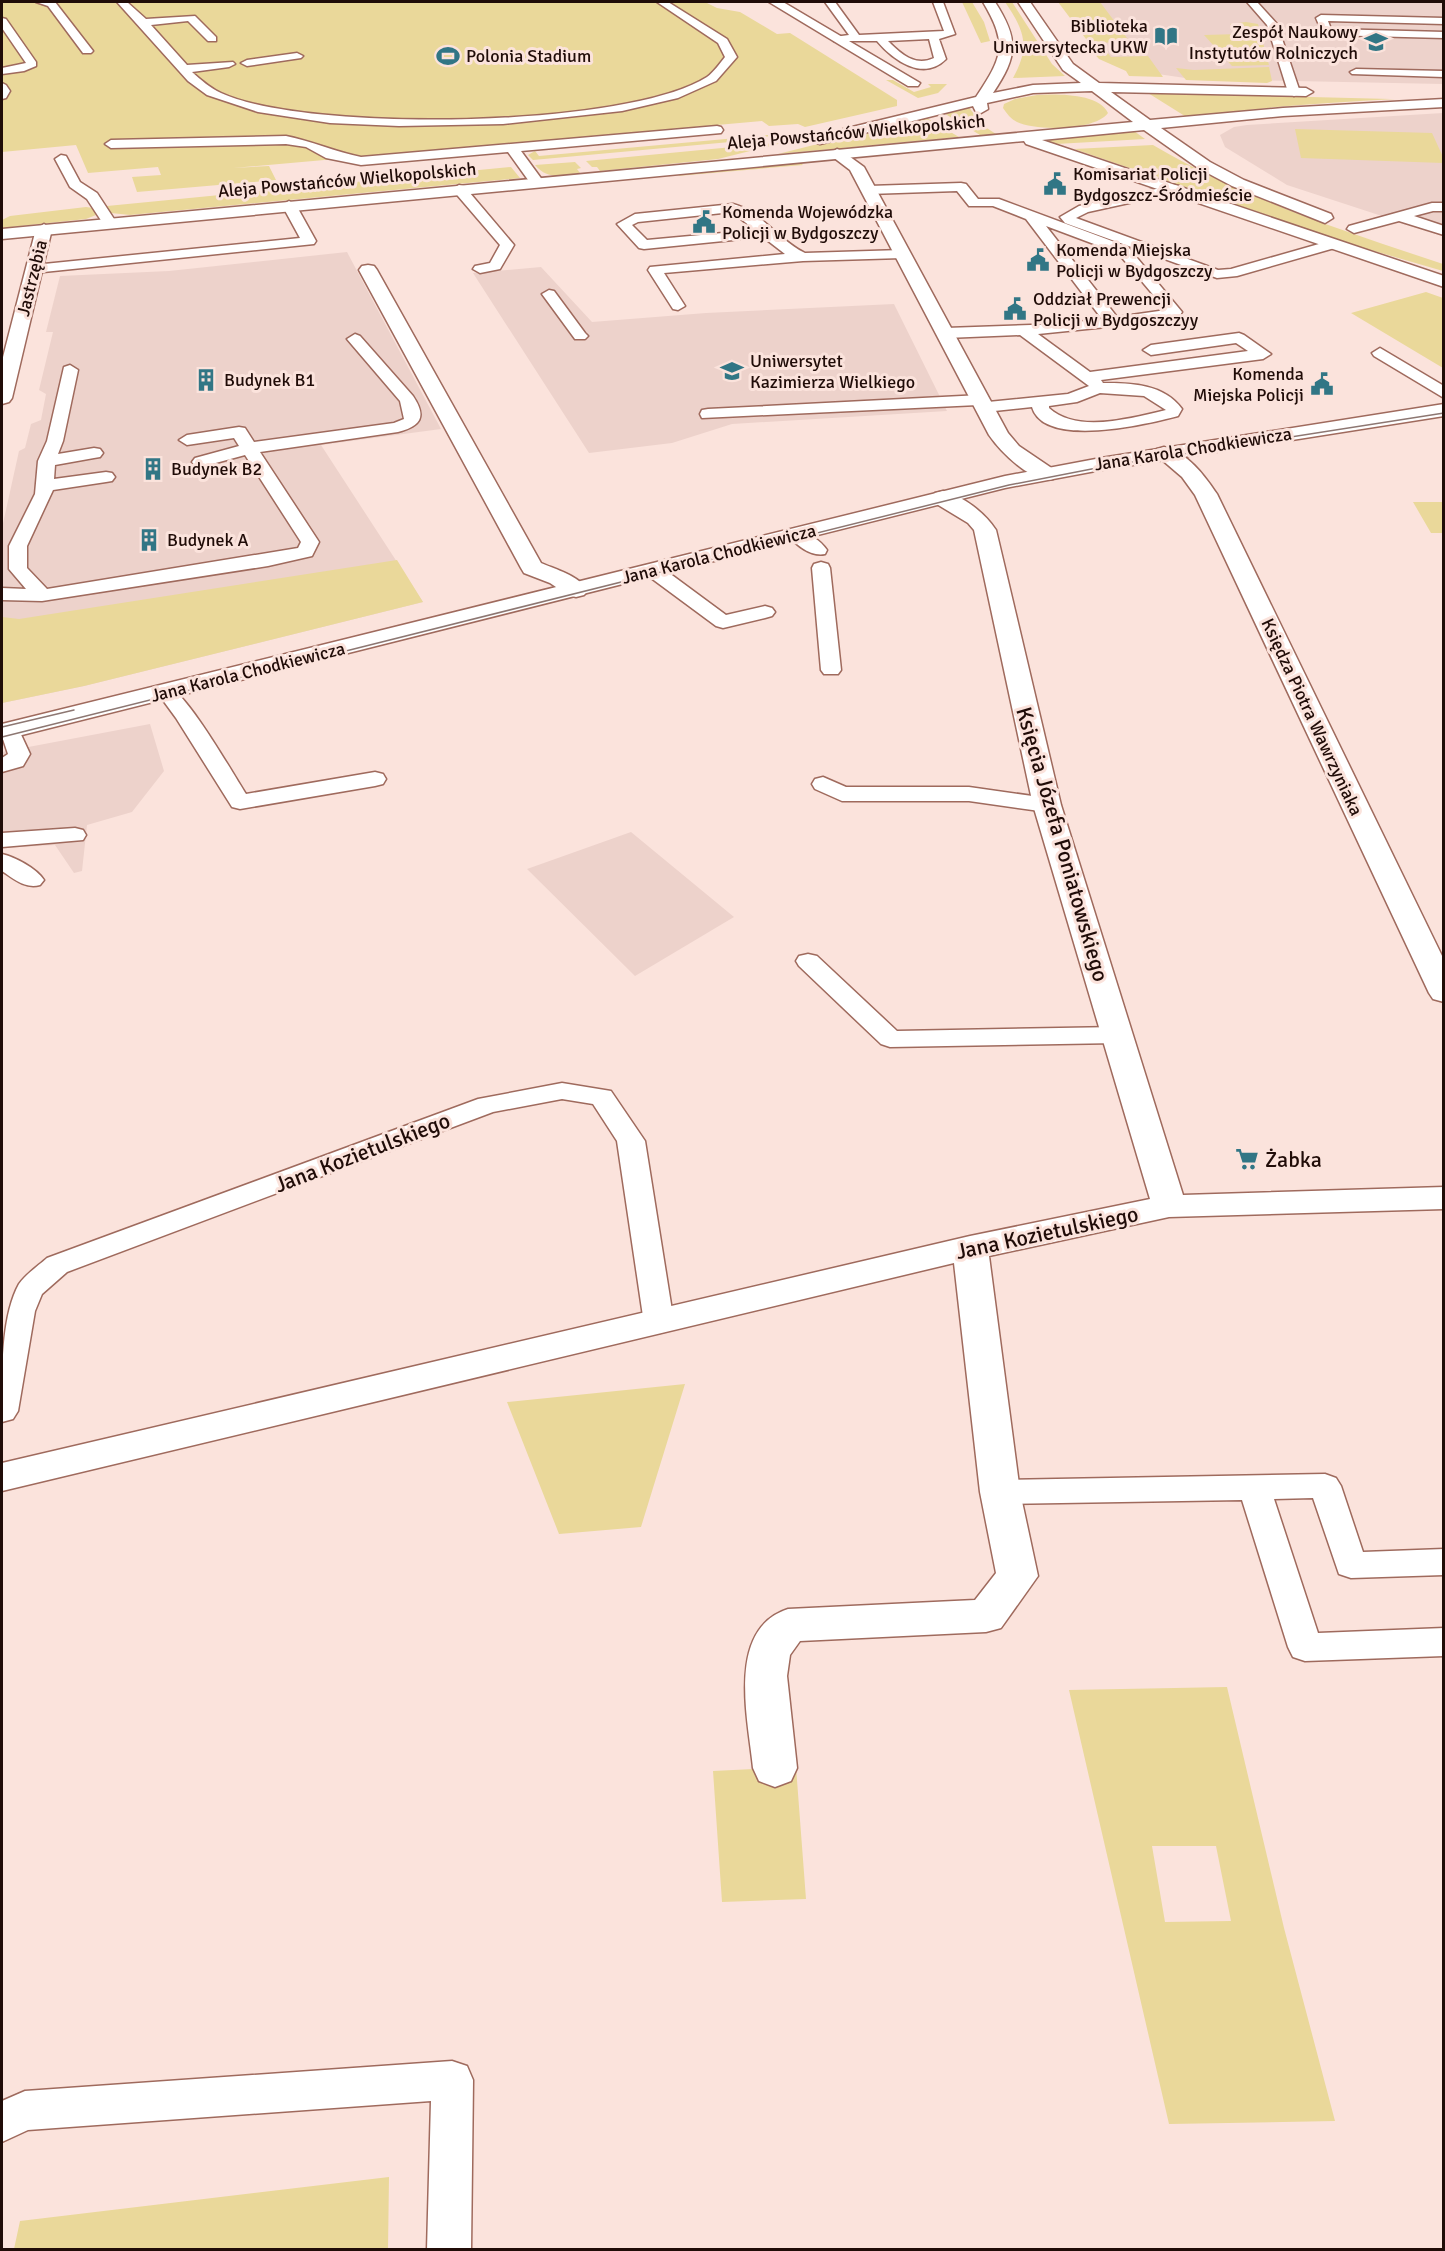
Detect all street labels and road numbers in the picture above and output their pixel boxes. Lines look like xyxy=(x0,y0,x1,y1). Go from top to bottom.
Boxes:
street label: Aleja Powstańców Wielkopolskich xyxy=(726,110,986,154)
street label: Aleja Powstańców Wielkopolskich xyxy=(217,158,477,202)
street label: Jastrzębia xyxy=(12,238,52,318)
street label: Jana Karola Chodkiewicza xyxy=(1093,423,1293,475)
street label: Jana Karola Chodkiewicza xyxy=(620,519,818,589)
street label: Księdza Piotra Wawrzyniaka xyxy=(1257,615,1367,819)
street label: Jana Karola Chodkiewicza xyxy=(149,637,347,707)
street label: Księcia Józefa Poniatowskiego xyxy=(1010,704,1115,985)
street label: Jana Kozietulskiego xyxy=(271,1107,454,1198)
street label: Jana Kozietulskiego xyxy=(953,1200,1141,1265)

